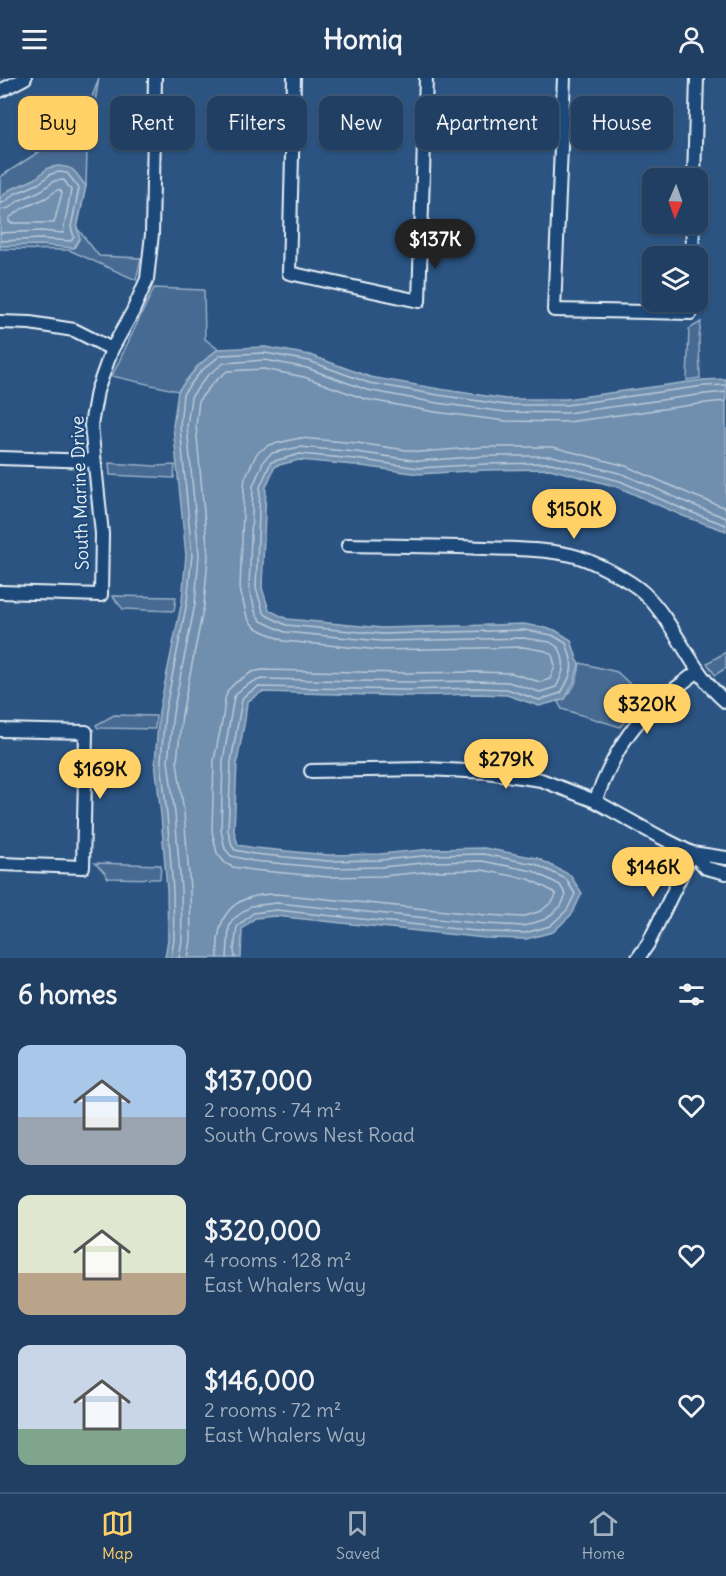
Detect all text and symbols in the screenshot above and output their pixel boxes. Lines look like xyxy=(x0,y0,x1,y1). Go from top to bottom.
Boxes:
text: Homiq xyxy=(323,22,403,56)
icon: menu xyxy=(18,23,51,56)
icon: person xyxy=(675,23,708,56)
chip: Buy xyxy=(18,96,98,150)
chip: Rent xyxy=(110,96,195,150)
chip: Filters xyxy=(207,96,307,150)
chip: New xyxy=(319,96,403,150)
chip: Apartment xyxy=(415,96,559,150)
chip: House xyxy=(571,96,673,150)
north arrow xyxy=(642,168,708,234)
map controls xyxy=(642,168,708,312)
pin: $137K xyxy=(393,219,477,270)
text: $137K xyxy=(409,226,461,251)
button: layers xyxy=(642,246,708,312)
street label: South Marine Drive xyxy=(65,415,94,571)
pin: $150K xyxy=(532,489,616,540)
text: $150K xyxy=(546,496,602,521)
pin: $320K xyxy=(605,684,689,735)
text: $320K xyxy=(618,691,676,716)
pin: $279K xyxy=(464,739,548,790)
text: $279K xyxy=(478,746,534,771)
pin: $169K xyxy=(58,749,142,800)
text: $169K xyxy=(73,756,127,781)
pin: $146K xyxy=(611,847,695,898)
text: $146K xyxy=(626,854,680,879)
text: 6 homes xyxy=(18,978,117,1011)
icon: filters xyxy=(675,978,708,1011)
text: $137,000 xyxy=(204,1064,313,1097)
icon: home xyxy=(66,1069,138,1141)
icon: heart xyxy=(675,1089,708,1122)
text: 2 rooms · 74 m² xyxy=(204,1097,341,1122)
text: South Crows Nest Road xyxy=(204,1122,415,1147)
text: $320,000 xyxy=(204,1214,321,1247)
icon: home xyxy=(66,1219,138,1291)
icon: heart xyxy=(675,1239,708,1272)
text: 4 rooms · 128 m² xyxy=(204,1247,352,1272)
text: East Whalers Way xyxy=(204,1272,366,1297)
text: $146,000 xyxy=(204,1364,315,1397)
icon: home xyxy=(66,1369,138,1441)
icon: heart xyxy=(675,1389,708,1422)
text: 2 rooms · 72 m² xyxy=(204,1397,341,1422)
text: East Whalers Way xyxy=(204,1422,366,1447)
tab: Map xyxy=(101,1507,134,1563)
tab: Saved xyxy=(336,1507,380,1563)
tab: Home xyxy=(582,1507,625,1563)

